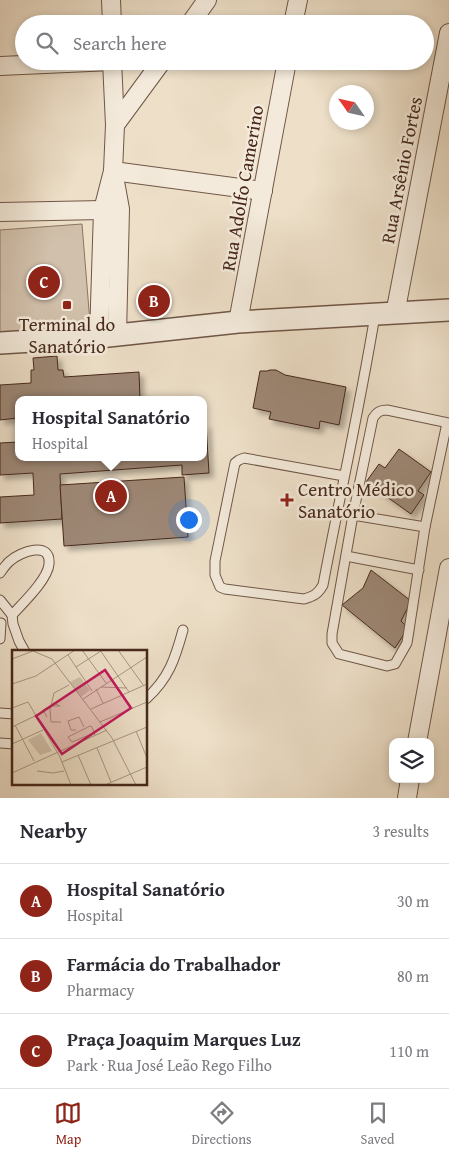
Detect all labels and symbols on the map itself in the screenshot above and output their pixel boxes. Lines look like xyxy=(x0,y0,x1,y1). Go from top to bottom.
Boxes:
north arrow xyxy=(329,85,374,130)
street label: Rua Arsênio Fortes xyxy=(373,94,429,246)
street label: Rua Adolfo Camerino xyxy=(214,103,270,273)
pin: C xyxy=(28,263,60,301)
pin: B xyxy=(138,282,170,320)
marker: Terminal do Sanatório xyxy=(61,299,73,311)
place label: Terminal do Sanatório xyxy=(19,310,115,360)
place label: Centro Médico Sanatório xyxy=(298,475,414,525)
pin: A xyxy=(95,477,127,515)
marker: Centro Médico Sanatório xyxy=(280,493,294,507)
your location xyxy=(176,507,202,533)
inset map xyxy=(12,650,148,786)

